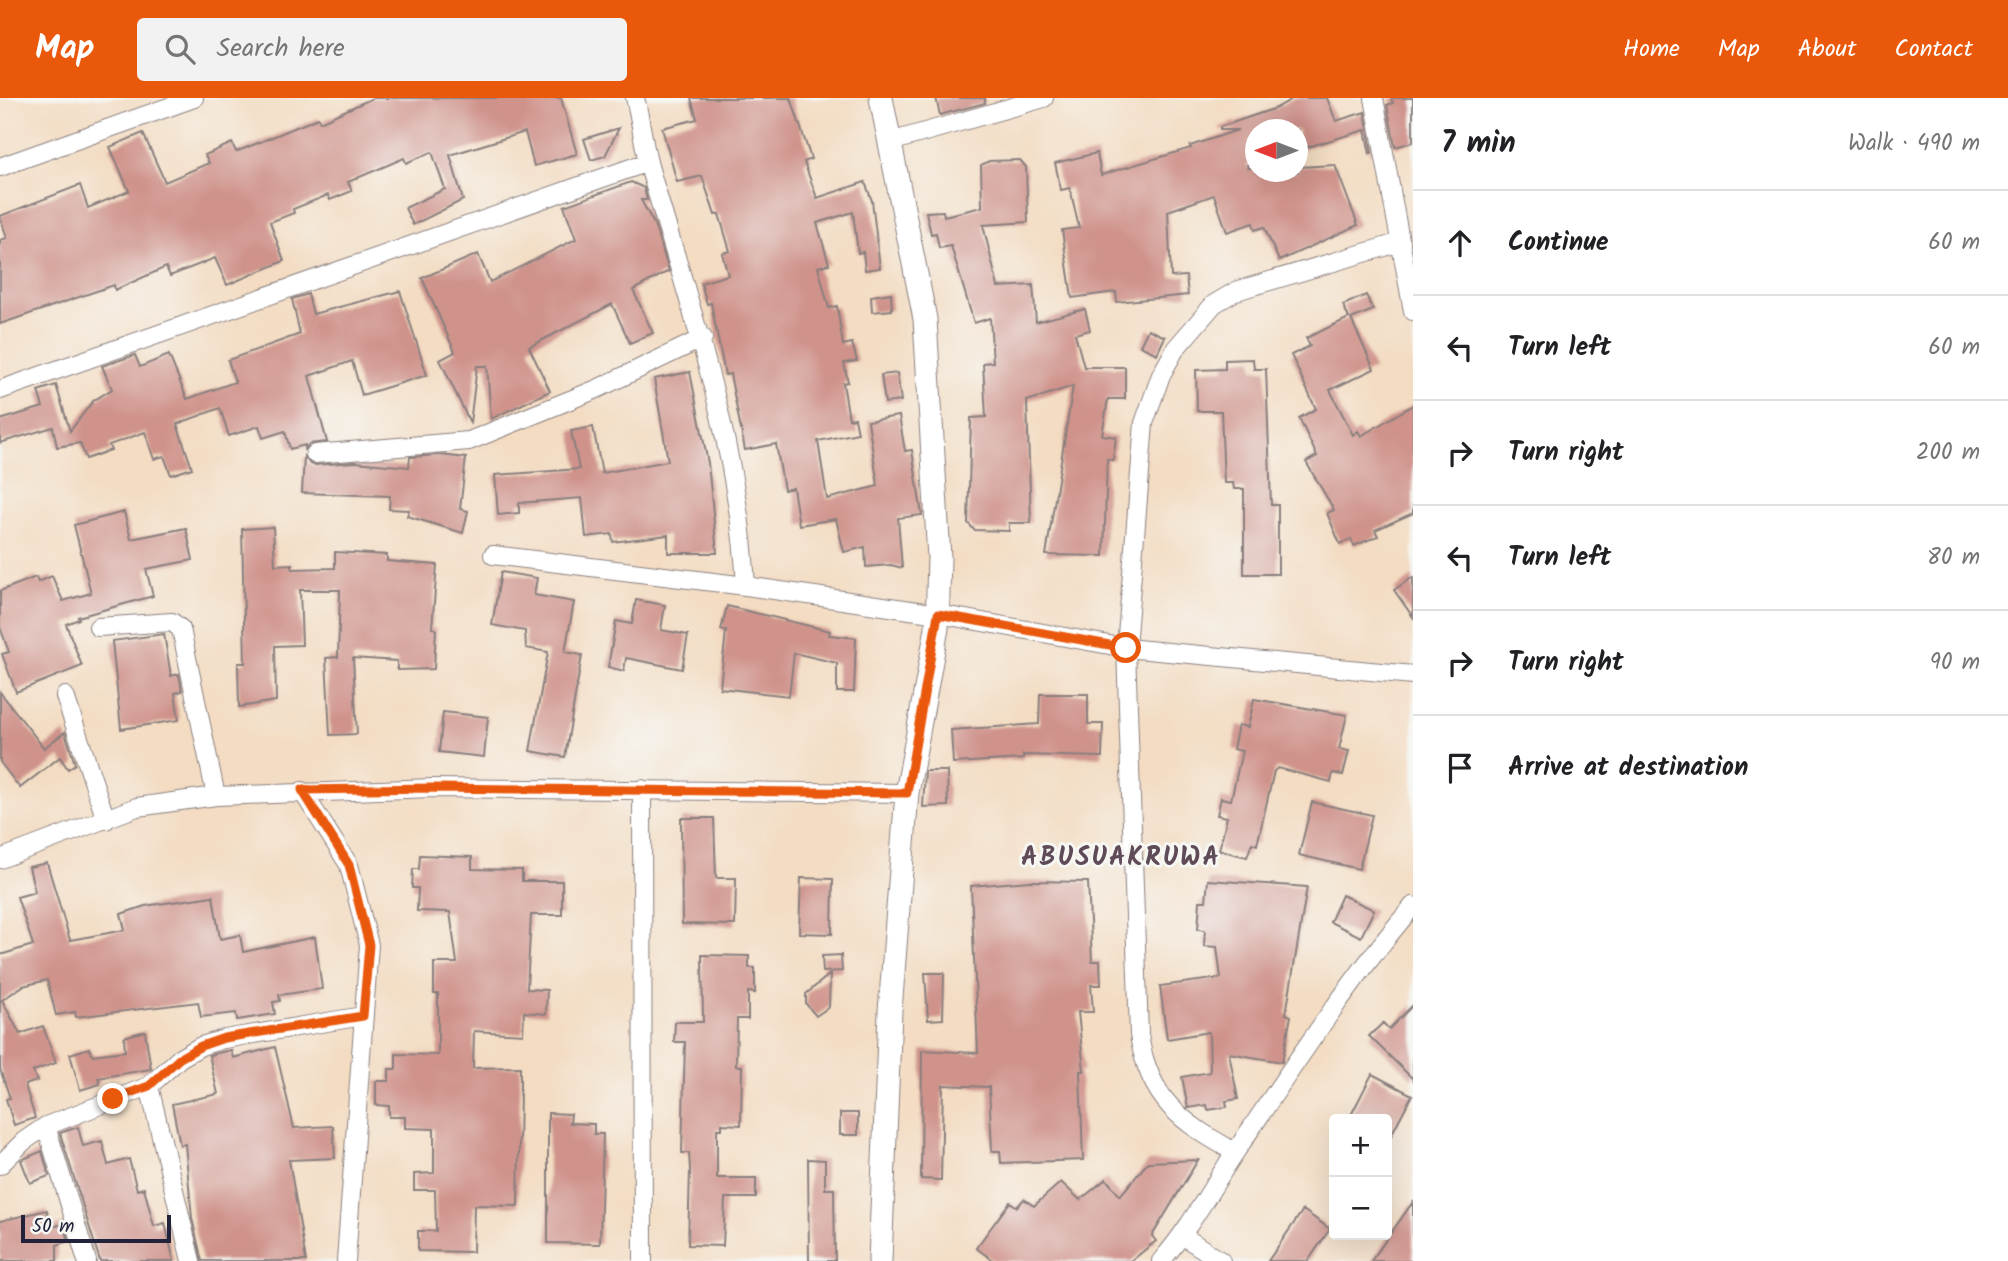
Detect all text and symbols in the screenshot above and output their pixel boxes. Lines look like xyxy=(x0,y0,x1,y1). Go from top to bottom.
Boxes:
search box xyxy=(137,18,627,81)
text: Map xyxy=(35,23,95,76)
text: Search here xyxy=(217,28,345,70)
icon: search xyxy=(161,30,199,68)
text: Home xyxy=(1623,30,1680,69)
text: Map xyxy=(1718,30,1760,69)
text: About xyxy=(1798,30,1856,69)
text: Contact xyxy=(1894,30,1973,69)
north arrow xyxy=(1245,119,1308,182)
text: 7 min xyxy=(1441,120,1516,168)
text: Walk · 490 m xyxy=(1848,126,1980,162)
text: Continue xyxy=(1508,222,1609,264)
icon: ahead xyxy=(1441,224,1479,262)
text: 60 m xyxy=(1928,225,1980,261)
text: Turn left xyxy=(1508,327,1611,369)
icon: left xyxy=(1441,329,1479,367)
text: 60 m xyxy=(1928,330,1980,366)
text: Turn right xyxy=(1508,432,1624,474)
icon: right xyxy=(1441,434,1479,472)
text: 200 m xyxy=(1916,435,1980,471)
text: Turn left xyxy=(1508,537,1611,579)
icon: left xyxy=(1441,539,1479,577)
text: 80 m xyxy=(1927,540,1980,576)
route start xyxy=(1110,632,1141,663)
text: Turn right xyxy=(1508,642,1624,684)
icon: right xyxy=(1441,644,1479,682)
text: 90 m xyxy=(1930,645,1980,681)
text: Arrive at destination xyxy=(1508,747,1748,789)
icon: arrive xyxy=(1441,749,1479,787)
district label: ABUSUAKRUWA xyxy=(1021,837,1221,879)
route end xyxy=(97,1083,128,1114)
map controls xyxy=(1329,1114,1392,1240)
button: + xyxy=(1329,1114,1392,1177)
button: − xyxy=(1329,1177,1392,1240)
scale bar xyxy=(21,1212,172,1244)
text: 50 m xyxy=(32,1212,74,1242)

